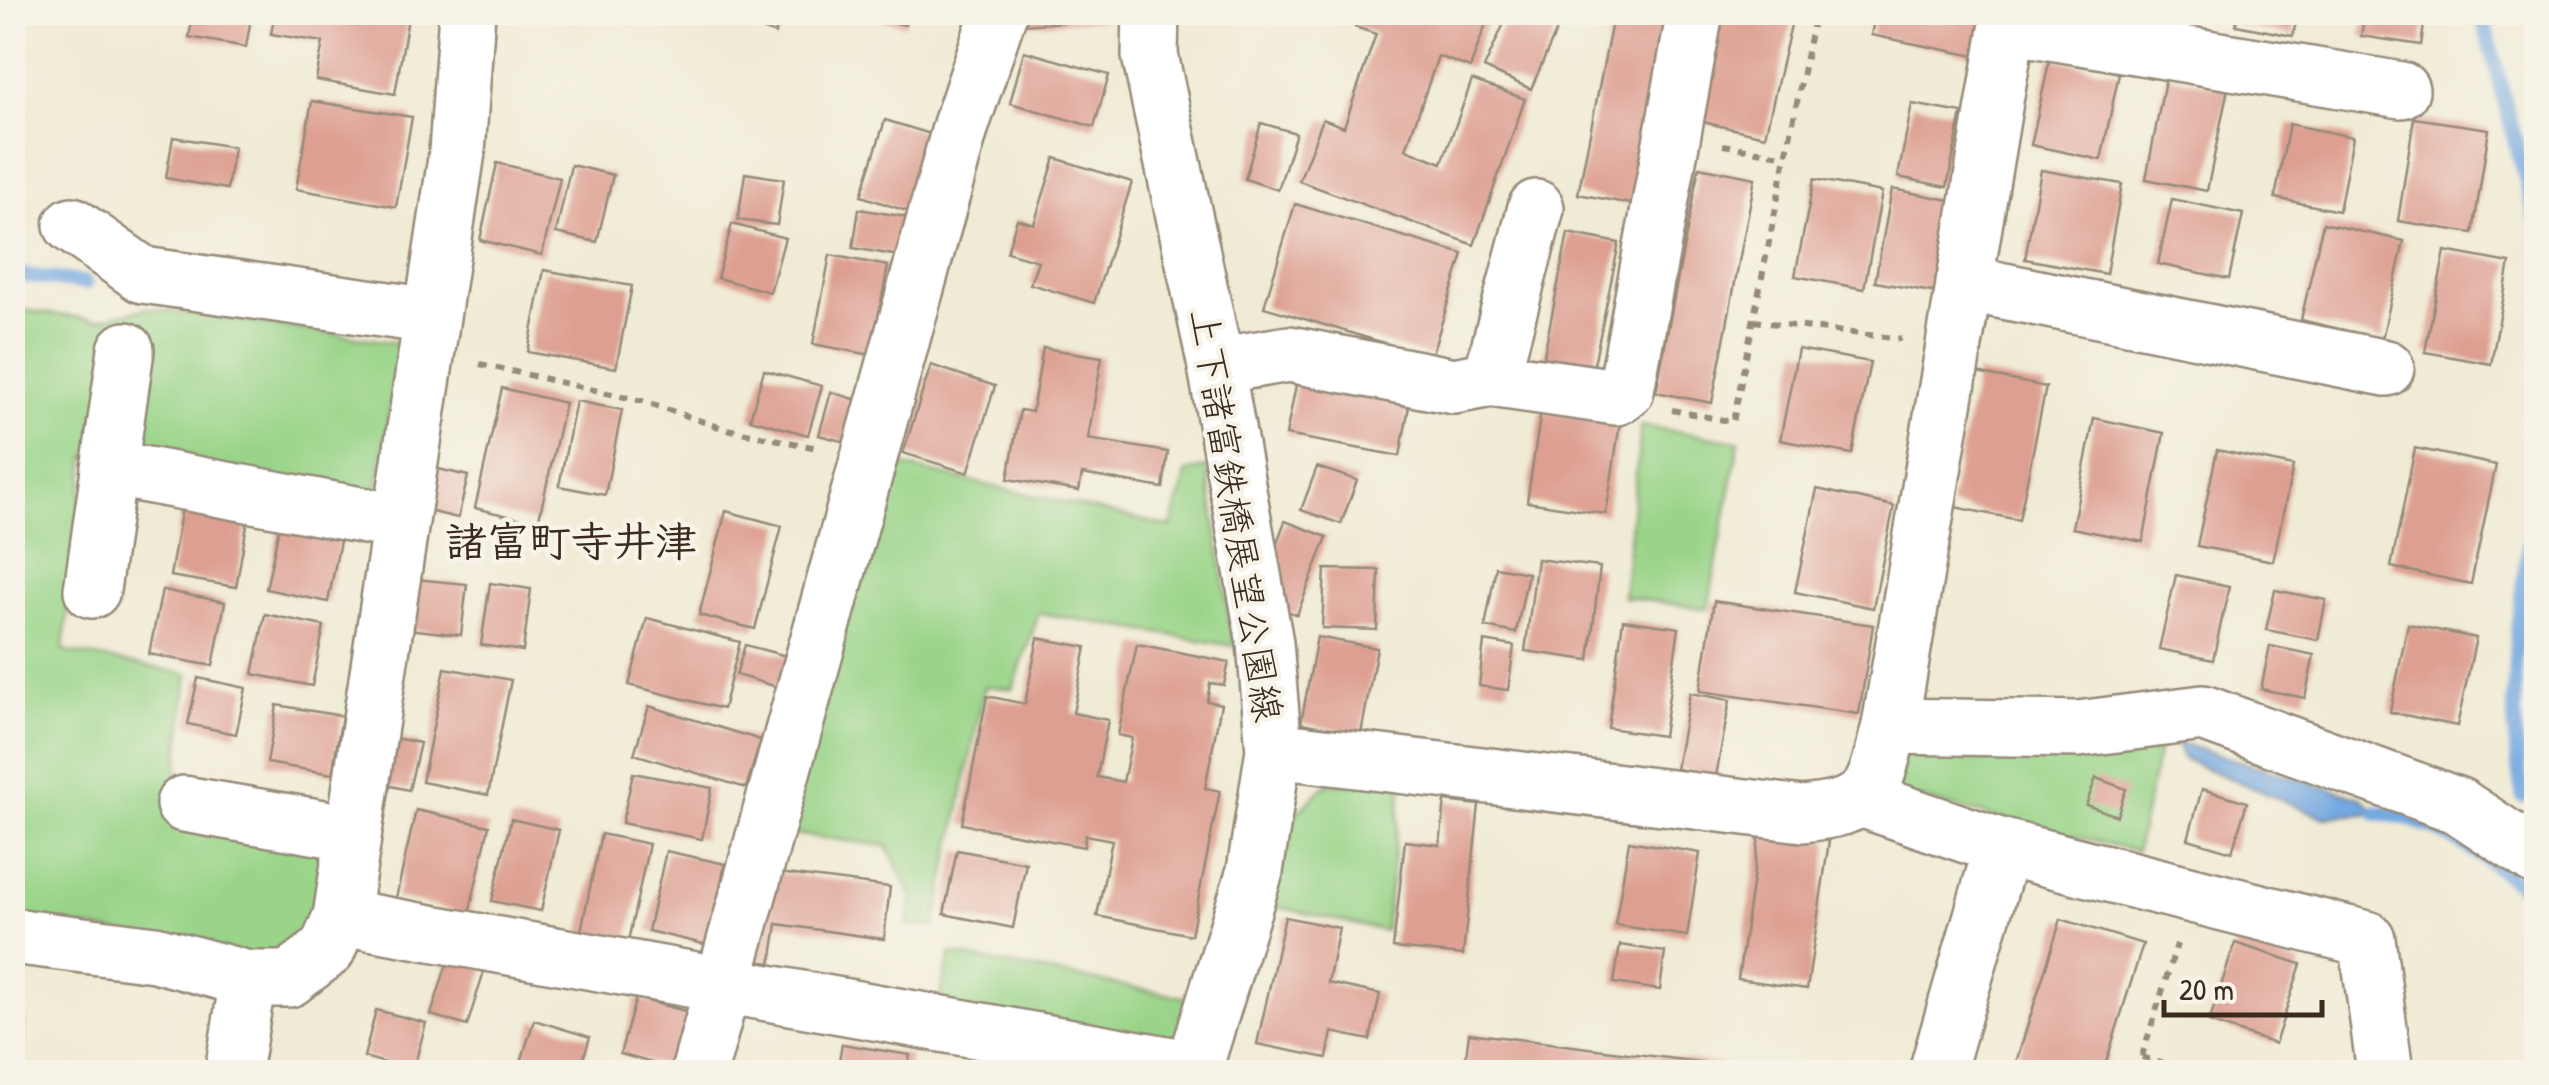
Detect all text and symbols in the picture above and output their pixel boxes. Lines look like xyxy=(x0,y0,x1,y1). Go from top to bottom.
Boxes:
street label: 上下諸富鉄橋展望公園線 xyxy=(1179,304,1295,726)
district label: 諸富町寺井津 xyxy=(445,512,697,569)
scale bar xyxy=(2164,955,2322,1017)
text: 20 m xyxy=(2179,969,2234,1009)

